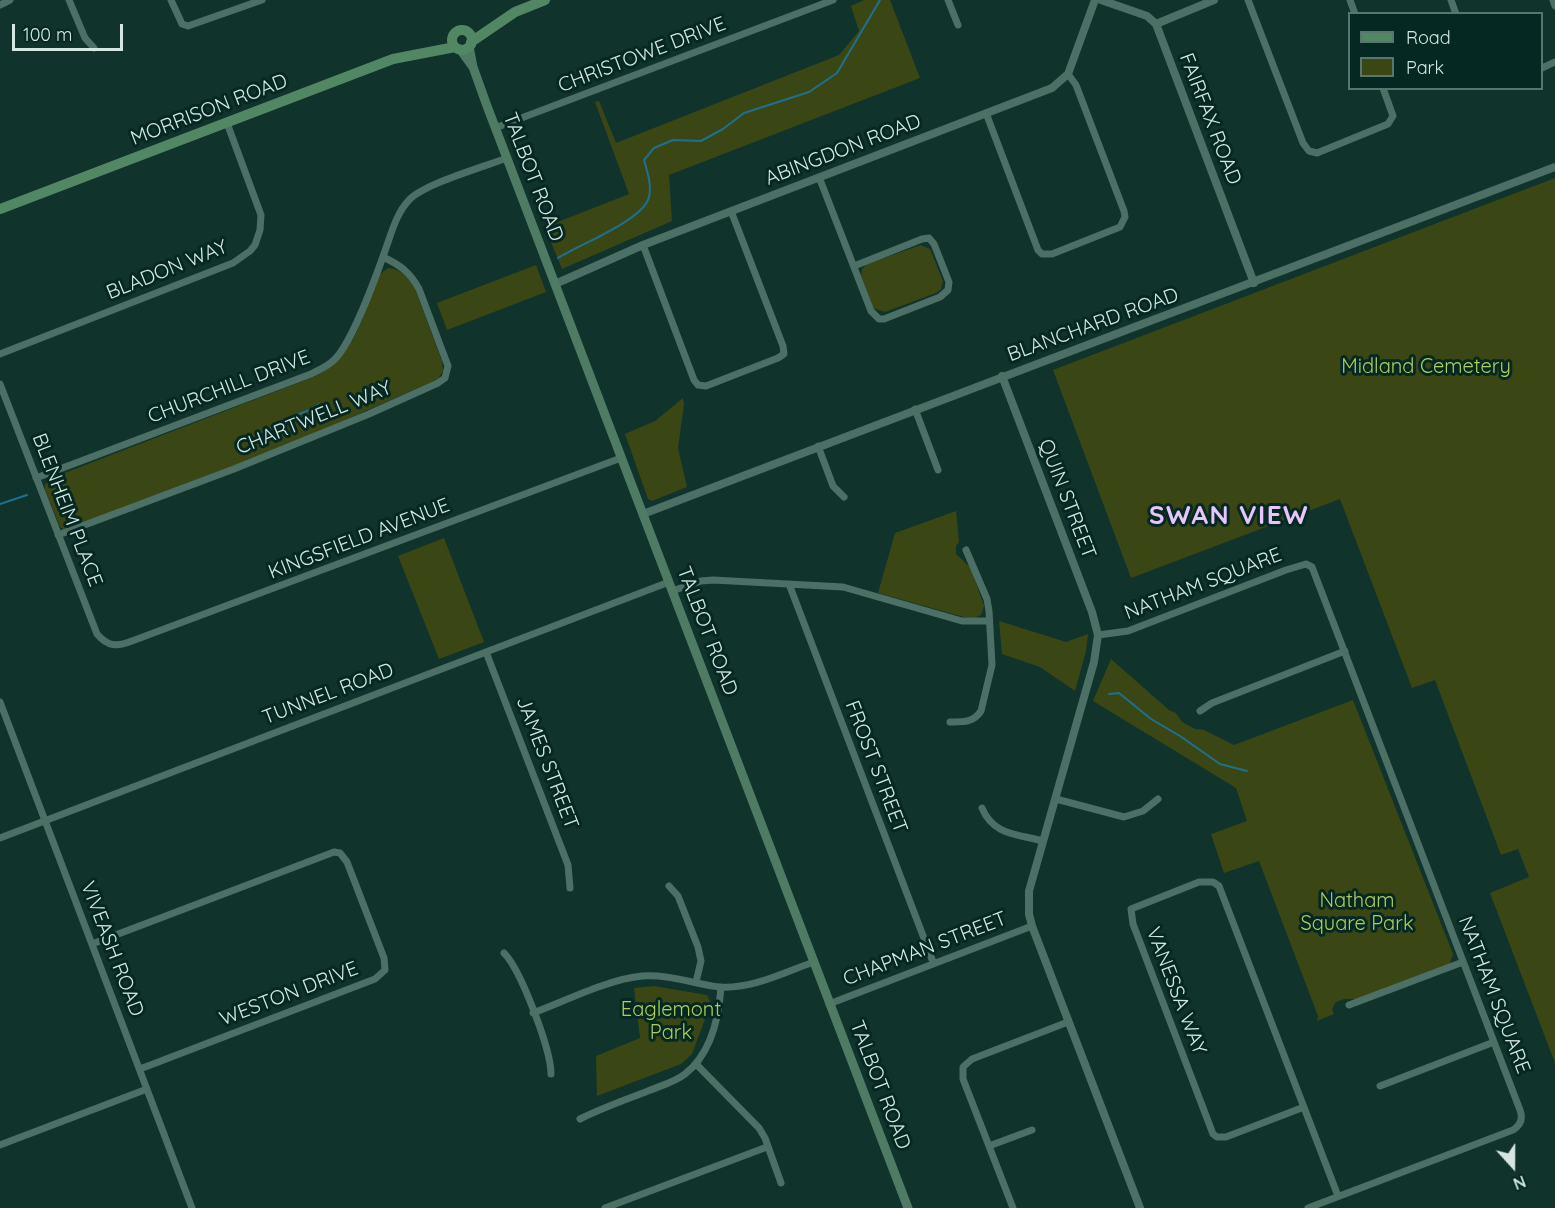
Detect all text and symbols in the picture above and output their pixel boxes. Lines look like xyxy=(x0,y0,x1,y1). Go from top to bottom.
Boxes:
scale bar xyxy=(15,12,126,50)
street label: CHRISTOWE DRIVE xyxy=(555,12,729,98)
legend xyxy=(1348,12,1543,90)
text: 100 m xyxy=(23,23,72,46)
text: Road xyxy=(1406,26,1451,49)
street label: FAIRFAX ROAD xyxy=(1174,50,1246,188)
text: Park xyxy=(1406,56,1444,79)
street label: MORRISON ROAD xyxy=(127,69,291,151)
street label: TALBOT ROAD xyxy=(497,109,569,245)
street label: ABINGDON ROAD xyxy=(762,109,924,191)
street label: BLADON WAY xyxy=(103,235,231,305)
street label: BLANCHARD ROAD xyxy=(1004,283,1182,367)
street label: CHURCHILL DRIVE xyxy=(145,345,313,429)
park label: Midland Cemetery xyxy=(1341,355,1511,379)
street label: CHARTWELL WAY xyxy=(233,376,395,460)
street label: BLENHEIM PLACE xyxy=(27,430,107,590)
street label: QUIN STREET xyxy=(1033,436,1101,562)
street label: KINGSFIELD AVENUE xyxy=(265,493,453,585)
district label: SWAN VIEW xyxy=(1149,500,1309,532)
street label: NATHAM SQUARE xyxy=(1121,543,1285,625)
street label: TALBOT ROAD xyxy=(671,563,743,699)
street label: TUNNEL ROAD xyxy=(259,658,397,730)
street label: JAMES STREET xyxy=(511,693,583,833)
street label: FROST STREET xyxy=(840,697,912,837)
street label: VIVEASH ROAD xyxy=(75,878,149,1020)
park label: Natham Square Park xyxy=(1300,889,1414,936)
street label: CHAPMAN STREET xyxy=(840,907,1010,991)
street label: NATHAM SQUARE xyxy=(1453,913,1535,1077)
street label: VANESSA WAY xyxy=(1141,924,1211,1058)
street label: WESTON DRIVE xyxy=(216,957,362,1031)
park label: Eaglemont Park xyxy=(621,998,721,1045)
street label: TALBOT ROAD xyxy=(844,1017,916,1153)
north arrow xyxy=(1483,1136,1543,1196)
text: N xyxy=(1510,1171,1529,1194)

